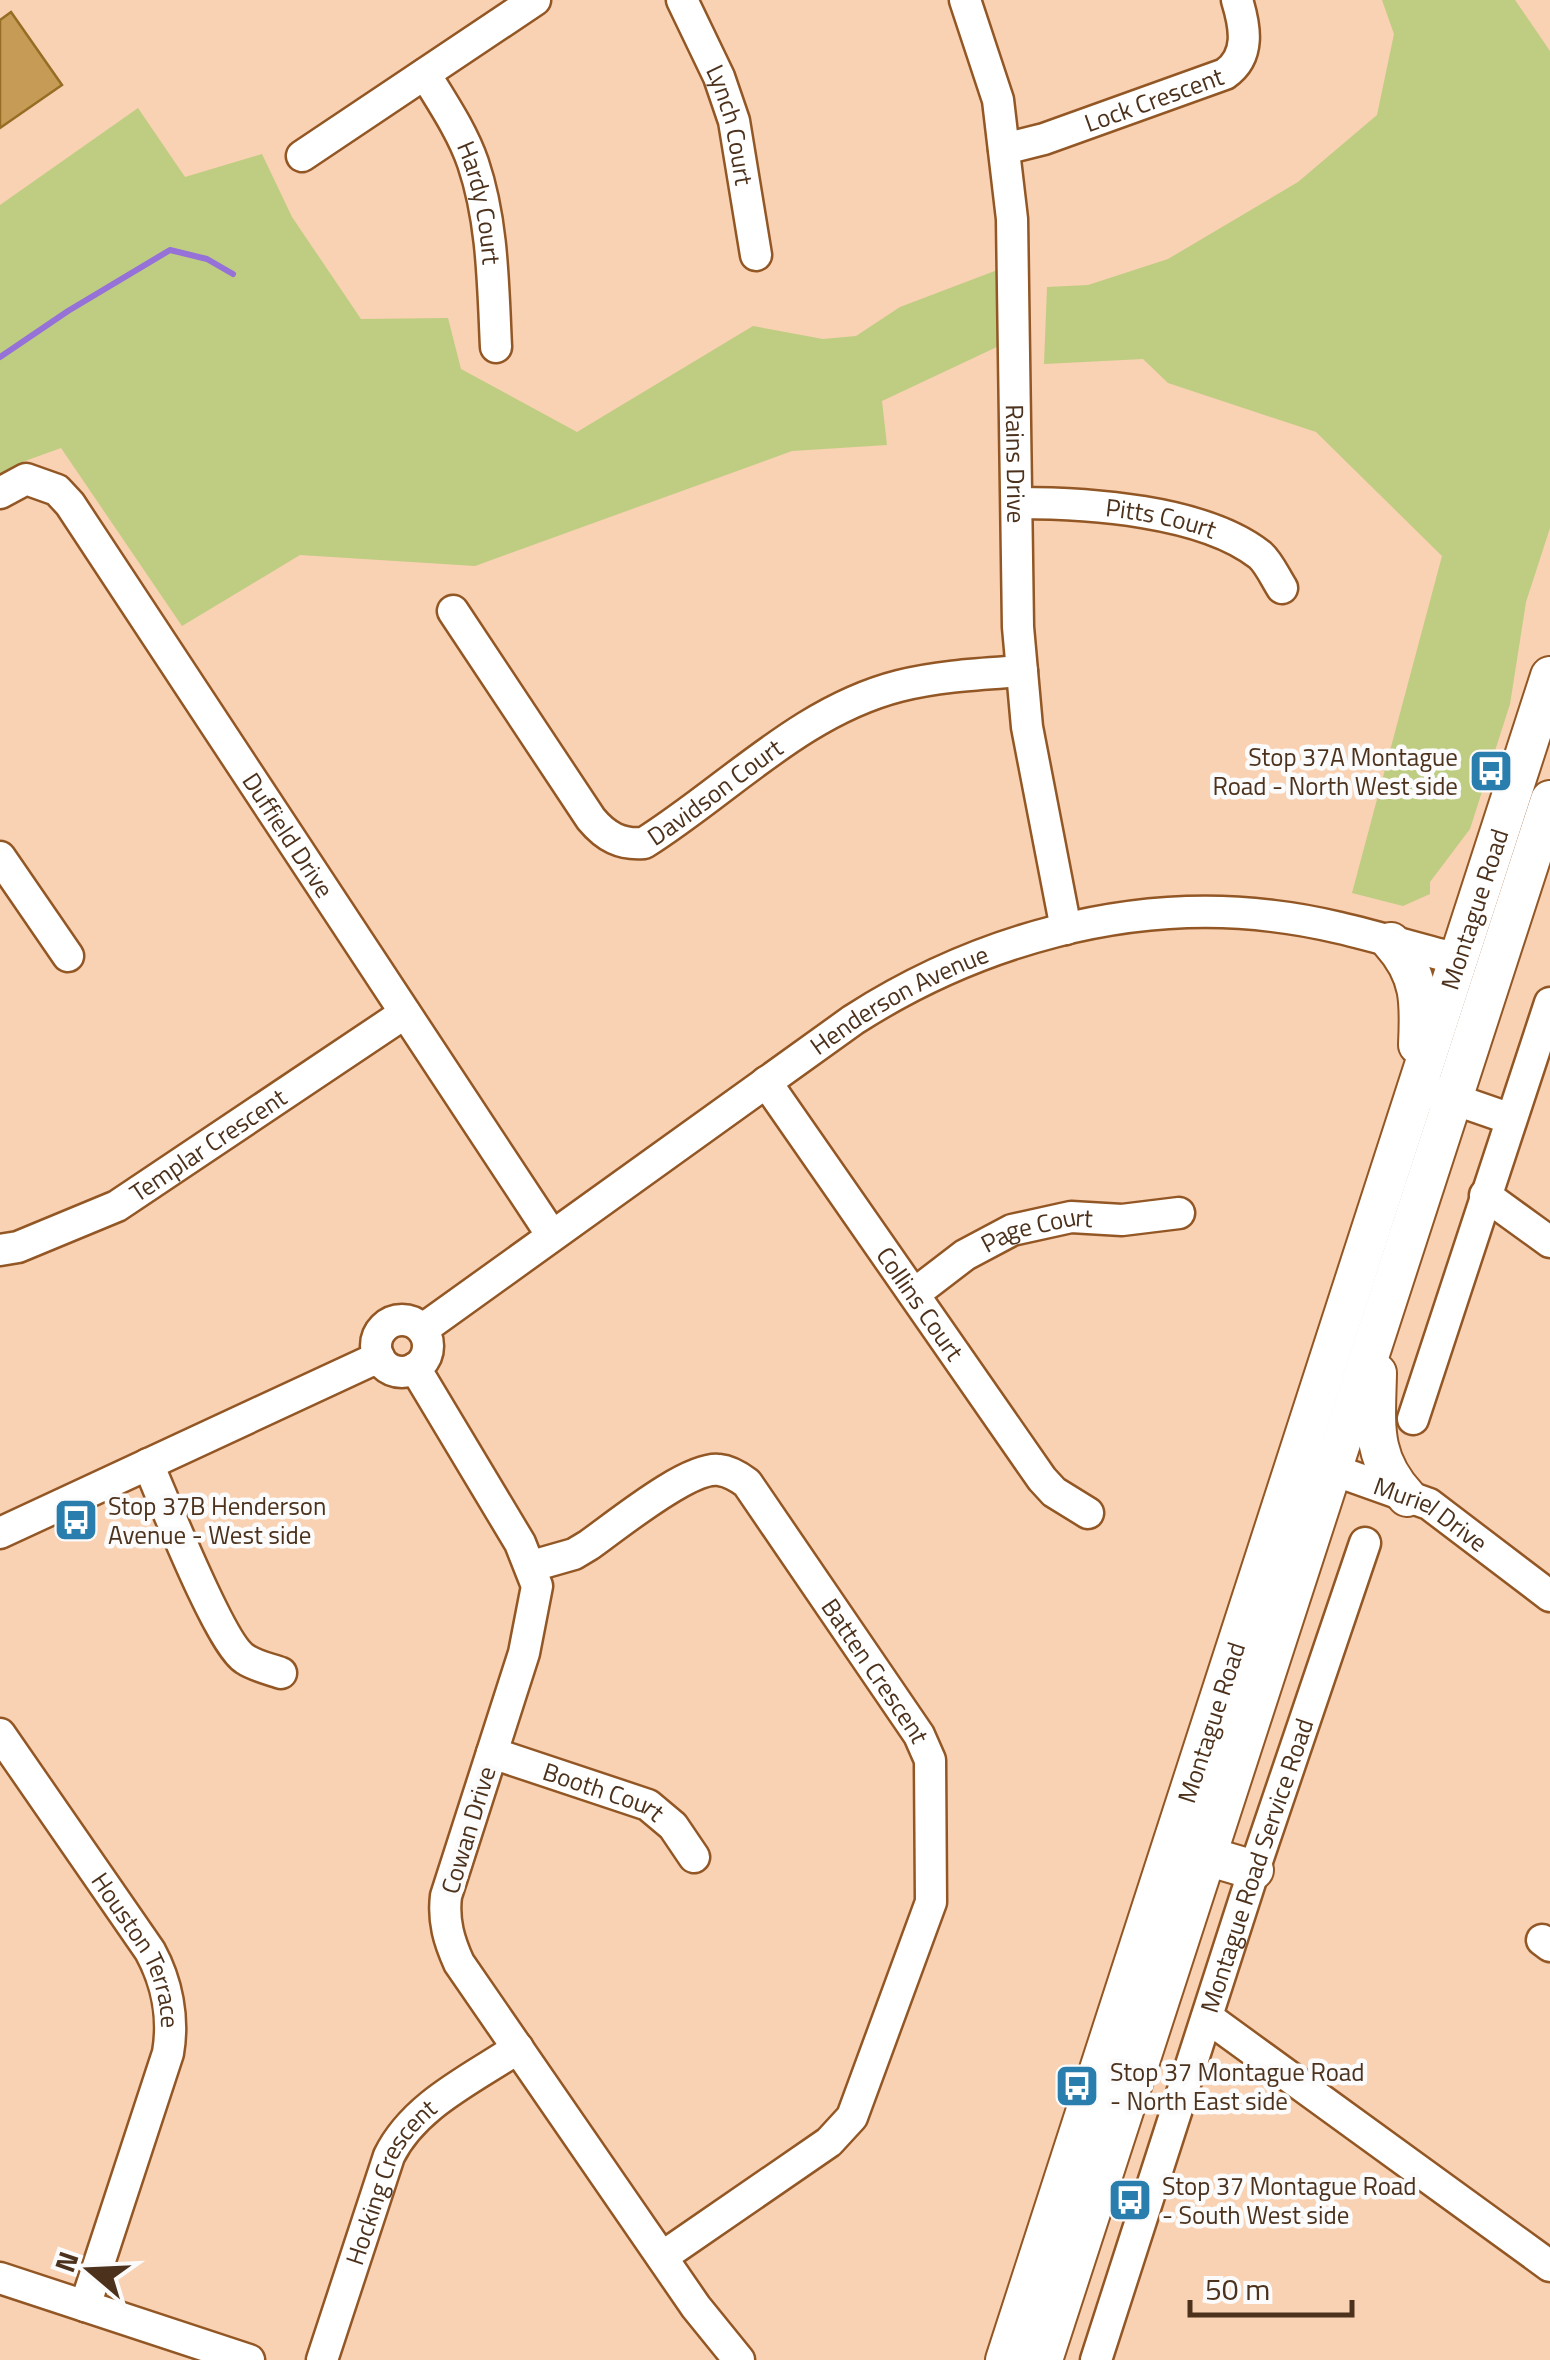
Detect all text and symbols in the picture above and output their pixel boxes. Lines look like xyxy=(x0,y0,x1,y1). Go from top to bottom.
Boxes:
street label: Lock Crescent xyxy=(1079,57,1229,142)
street label: Lynch Court xyxy=(697,58,763,188)
street label: Hardy Court xyxy=(447,135,511,266)
street label: Rains Drive xyxy=(996,404,1035,523)
street label: Pitts Court xyxy=(1104,488,1222,549)
street label: Davidson Court xyxy=(640,729,791,855)
place label: Stop 37A Montague Road - North West side xyxy=(1212,738,1458,805)
bus stop icon: Stop 37A Montague Road - North West side xyxy=(1468,748,1514,794)
street label: Duffield Drive xyxy=(233,765,343,905)
street label: Montague Road xyxy=(1431,824,1518,994)
street label: Henderson Avenue xyxy=(802,935,994,1064)
street label: Templar Crescent xyxy=(122,1078,294,1211)
street label: Page Court xyxy=(974,1197,1094,1262)
street label: Collins Court xyxy=(867,1239,973,1369)
street label: Muriel Drive xyxy=(1368,1467,1496,1561)
place label: Stop 37B Henderson Avenue - West side xyxy=(108,1487,326,1554)
bus stop icon: Stop 37B Henderson Avenue - West side xyxy=(53,1497,99,1543)
street label: Batten Crescent xyxy=(812,1591,939,1749)
street label: Montague Road xyxy=(1167,1637,1255,1808)
street label: Montague Road Service Road xyxy=(1190,1713,1323,2018)
street label: Booth Court xyxy=(538,1752,673,1831)
street label: Cowan Drive xyxy=(431,1762,505,1898)
street label: Houston Terrace xyxy=(82,1864,189,2029)
place label: Stop 37 Montague Road - North East side xyxy=(1110,2053,1365,2120)
bus stop icon: Stop 37 Montague Road - North East side xyxy=(1054,2063,1100,2109)
street label: Hocking Crescent xyxy=(335,2090,445,2270)
place label: Stop 37 Montague Road - South West side xyxy=(1162,2167,1417,2234)
bus stop icon: Stop 37 Montague Road - South West side xyxy=(1107,2177,1153,2223)
north arrow xyxy=(40,2220,140,2320)
text: N xyxy=(42,2246,89,2278)
scale bar xyxy=(1190,2255,1352,2317)
text: 50 m xyxy=(1205,2266,1270,2312)

